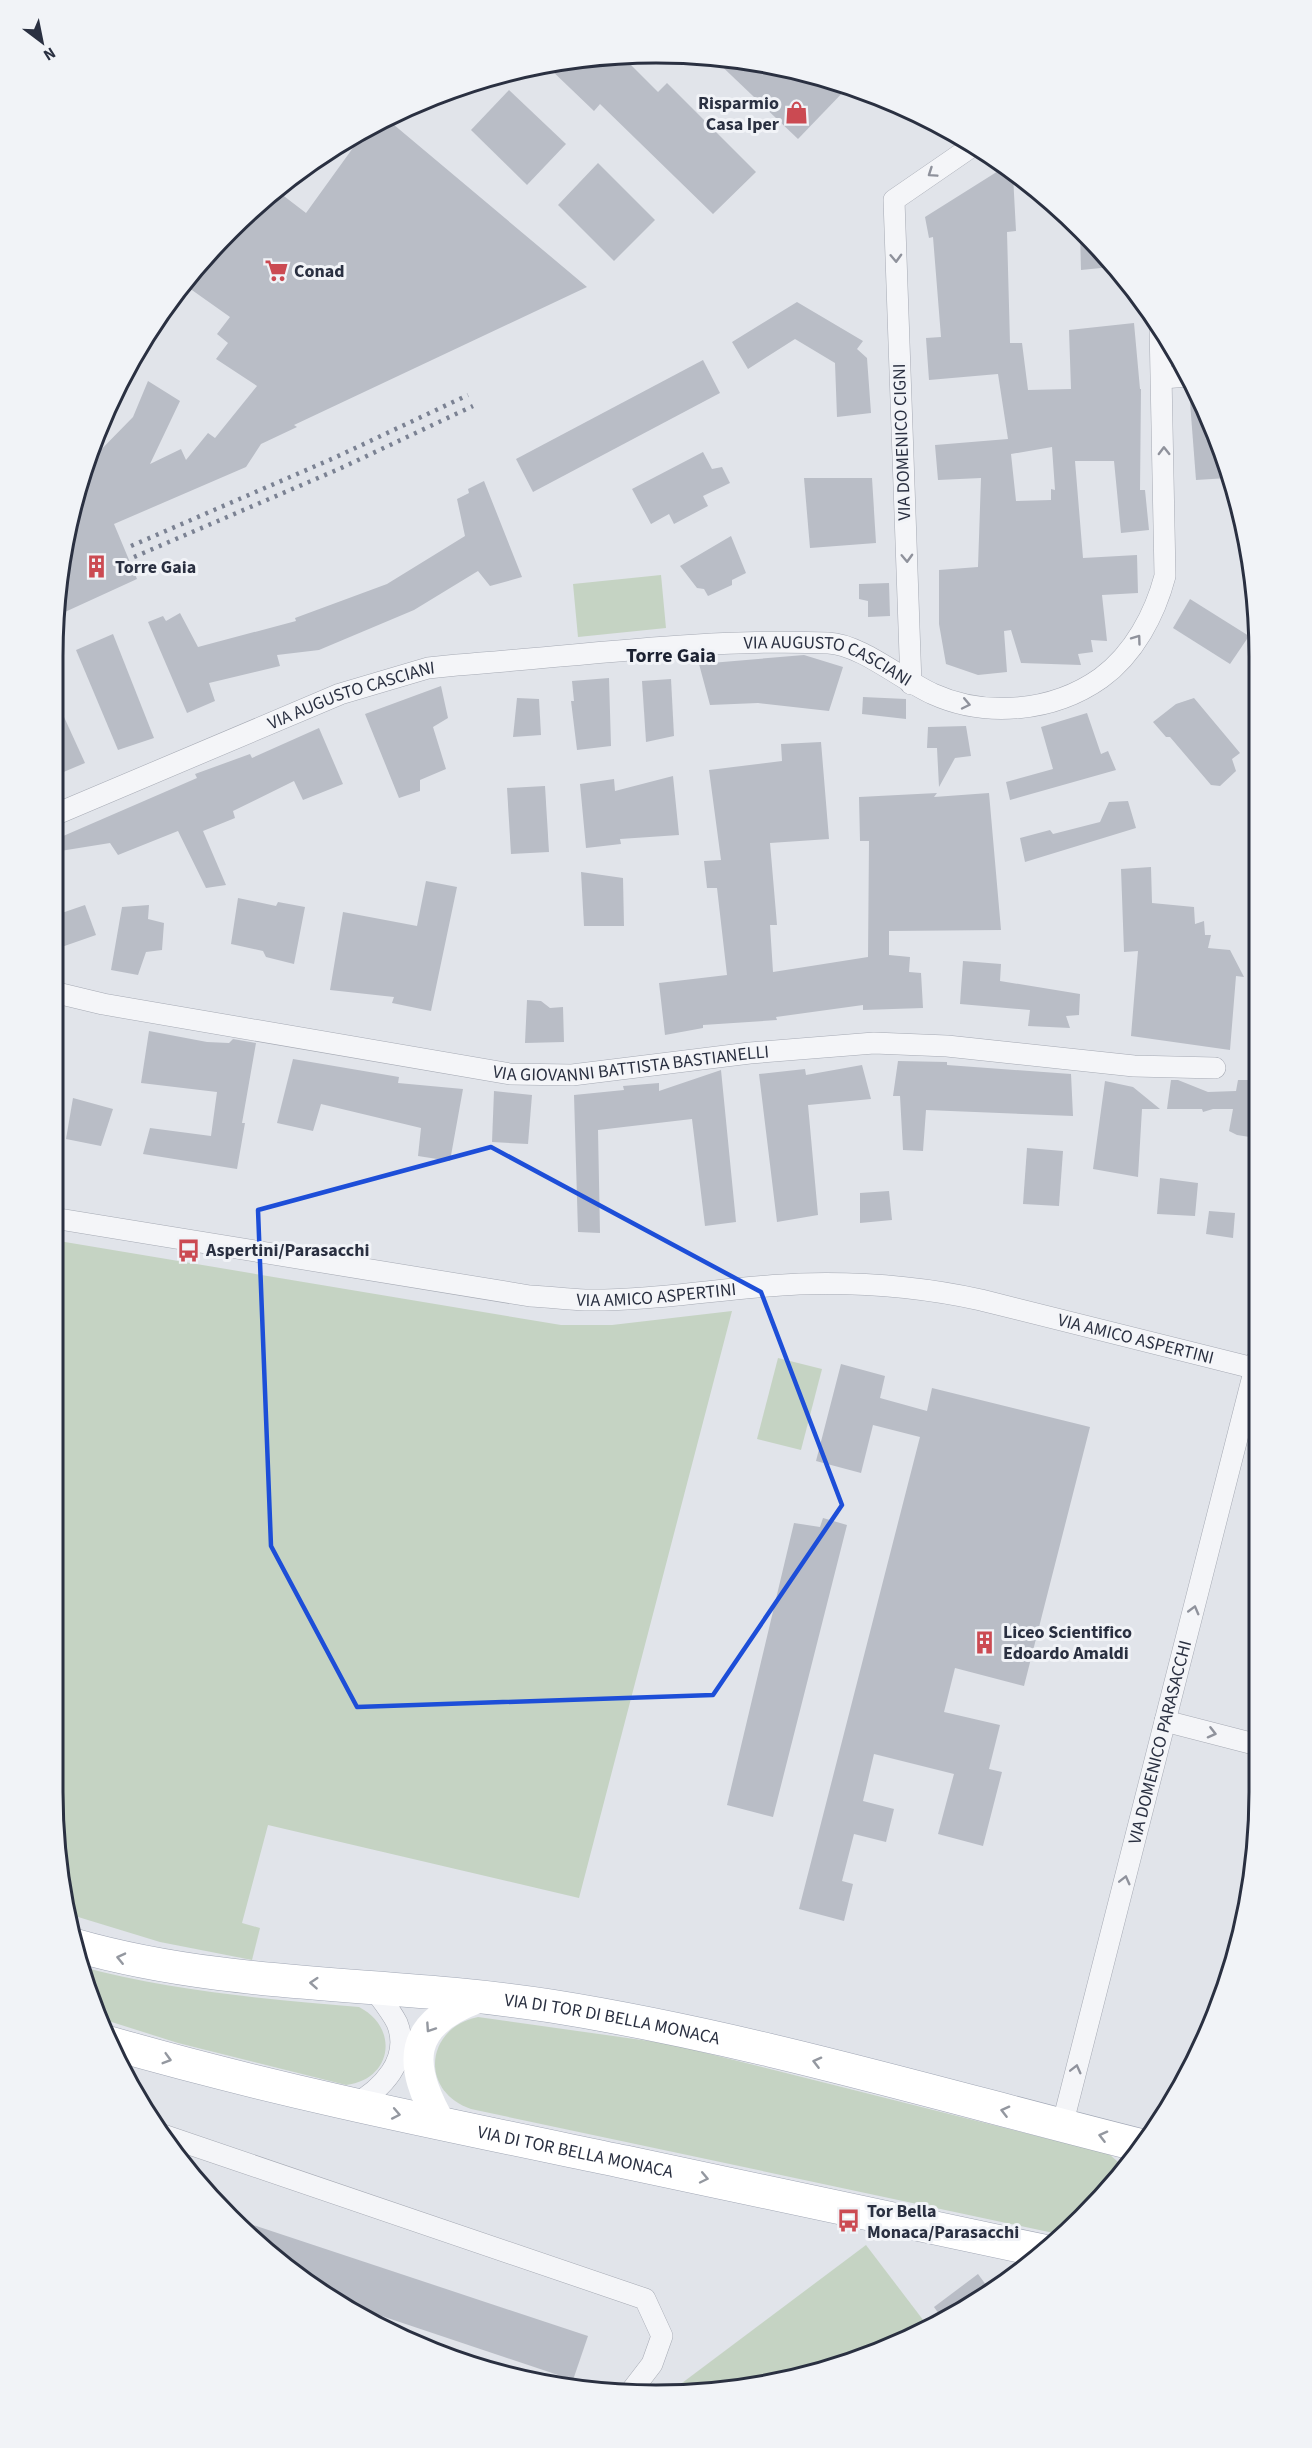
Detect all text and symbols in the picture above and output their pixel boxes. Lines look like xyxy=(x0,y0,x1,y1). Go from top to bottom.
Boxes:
north arrow xyxy=(12,12,72,72)
text: N xyxy=(39,42,60,66)
place label: Risparmio Casa Iper xyxy=(698,91,780,137)
shop icon: Risparmio Casa Iper xyxy=(784,100,810,126)
one-way arrow xyxy=(928,166,939,177)
one-way arrow xyxy=(890,253,902,262)
supermarket icon: Conad xyxy=(263,258,289,284)
place label: Conad xyxy=(294,259,345,284)
street label: VIA DOMENICO CIGNI xyxy=(887,363,917,521)
one-way arrow xyxy=(1158,447,1170,456)
one-way arrow xyxy=(900,553,913,562)
building icon: Torre Gaia xyxy=(84,554,110,580)
place label: Torre Gaia xyxy=(115,555,196,580)
street label: VIA AUGUSTO CASCIANI xyxy=(743,630,917,692)
one-way arrow xyxy=(1130,635,1141,646)
district label: Torre Gaia xyxy=(626,642,716,670)
street label: VIA AUGUSTO CASCIANI xyxy=(264,655,436,736)
one-way arrow xyxy=(960,697,970,710)
street label: VIA GIOVANNI BATTISTA BASTIANELLI xyxy=(491,1039,770,1088)
bus stop icon: Aspertini/Parasacchi xyxy=(175,1237,201,1263)
place label: Aspertini/Parasacchi xyxy=(205,1238,369,1263)
street label: VIA AMICO ASPERTINI xyxy=(576,1276,737,1313)
street label: VIA AMICO ASPERTINI xyxy=(1055,1307,1217,1370)
one-way arrow xyxy=(1187,1605,1199,1616)
place label: Liceo Scientifico Edoardo Amaldi xyxy=(1003,1620,1132,1666)
building icon: Liceo Scientifico Edoardo Amaldi xyxy=(972,1629,998,1655)
street label: VIA DOMENICO PARASACCHI xyxy=(1122,1638,1198,1847)
one-way arrow xyxy=(1206,1725,1216,1738)
one-way arrow xyxy=(1117,1875,1130,1885)
one-way arrow xyxy=(116,1952,126,1965)
one-way arrow xyxy=(310,1977,319,1990)
street label: VIA DI TOR DI BELLA MONACA xyxy=(503,1987,723,2051)
one-way arrow xyxy=(426,2022,437,2033)
one-way arrow xyxy=(161,2052,172,2064)
one-way arrow xyxy=(812,2057,822,2070)
one-way arrow xyxy=(1069,2064,1082,2074)
one-way arrow xyxy=(1000,2106,1010,2119)
one-way arrow xyxy=(391,2107,401,2120)
street label: VIA DI TOR BELLA MONACA xyxy=(475,2119,676,2184)
one-way arrow xyxy=(1098,2130,1108,2143)
one-way arrow xyxy=(699,2171,709,2184)
place label: Tor Bella Monaca/Parasacchi xyxy=(867,2199,1019,2245)
bus stop icon: Tor Bella Monaca/Parasacchi xyxy=(836,2208,862,2234)

